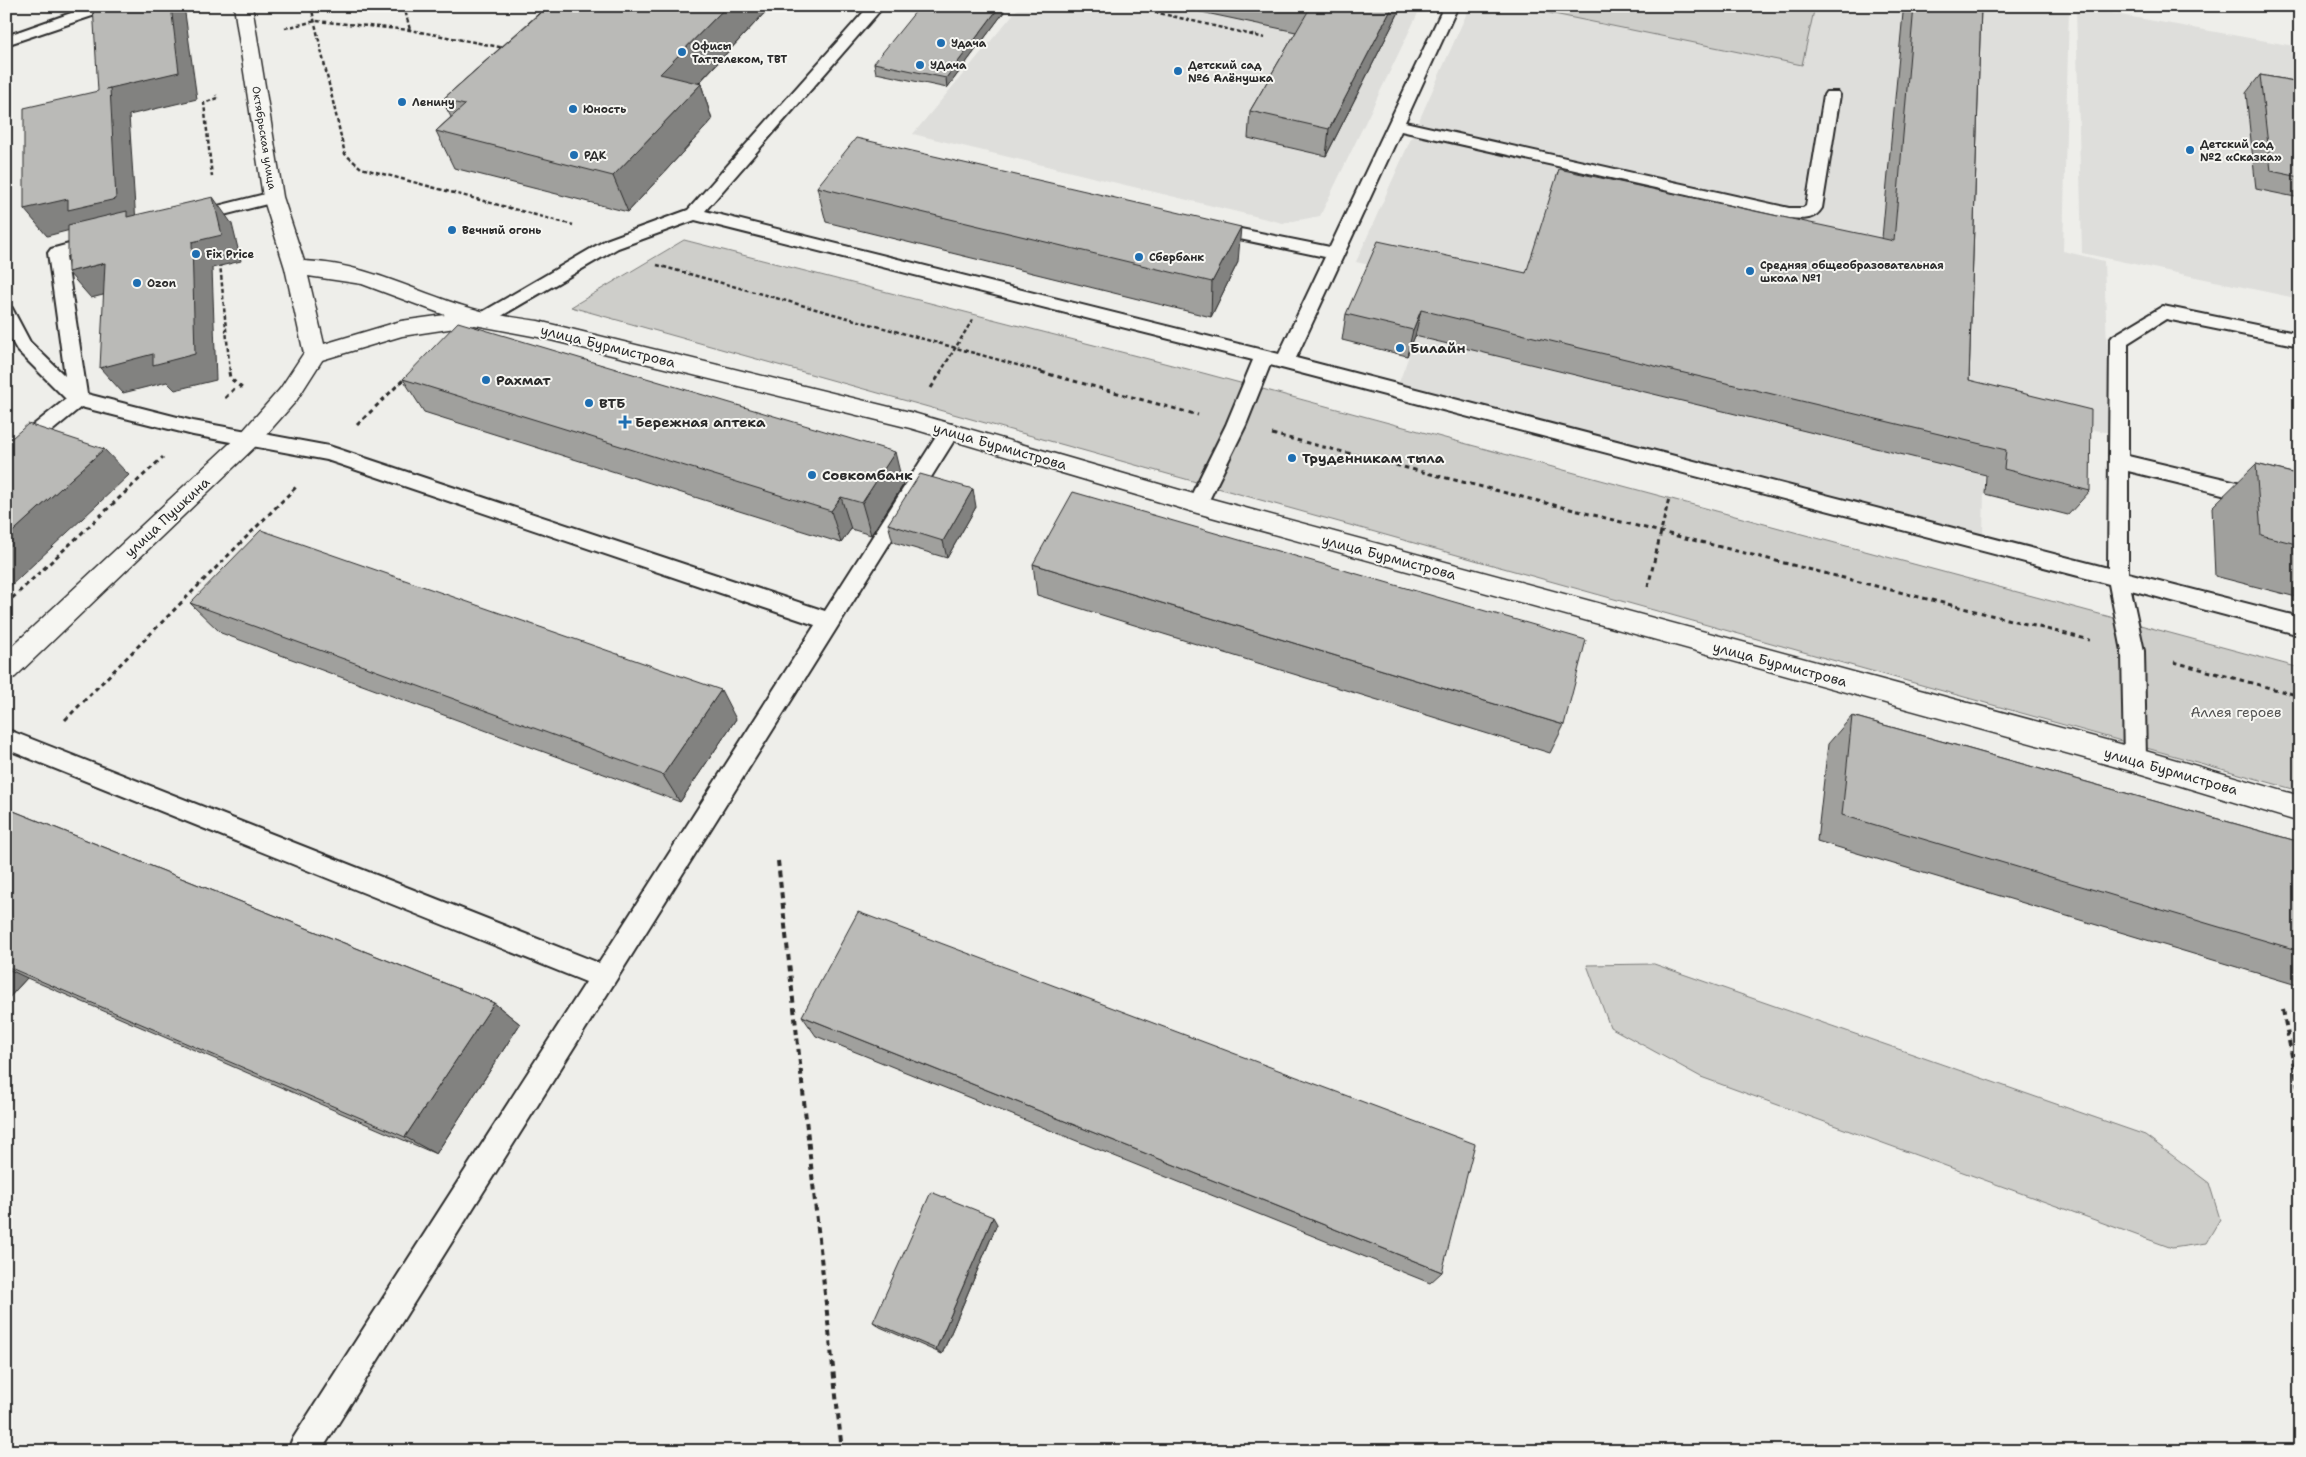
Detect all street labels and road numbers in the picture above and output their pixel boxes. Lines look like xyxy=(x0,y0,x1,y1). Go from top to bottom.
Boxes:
street label: Октябрьская улица xyxy=(248,85,280,191)
street label: улица Бурмистрова xyxy=(539,321,678,372)
street label: улица Бурмистрова xyxy=(931,418,1069,474)
street label: улица Пушкина xyxy=(121,473,214,561)
street label: улица Бурмистрова xyxy=(1320,530,1458,584)
street label: улица Бурмистрова xyxy=(1711,637,1849,691)
street label: улица Бурмистрова xyxy=(2102,743,2240,799)

